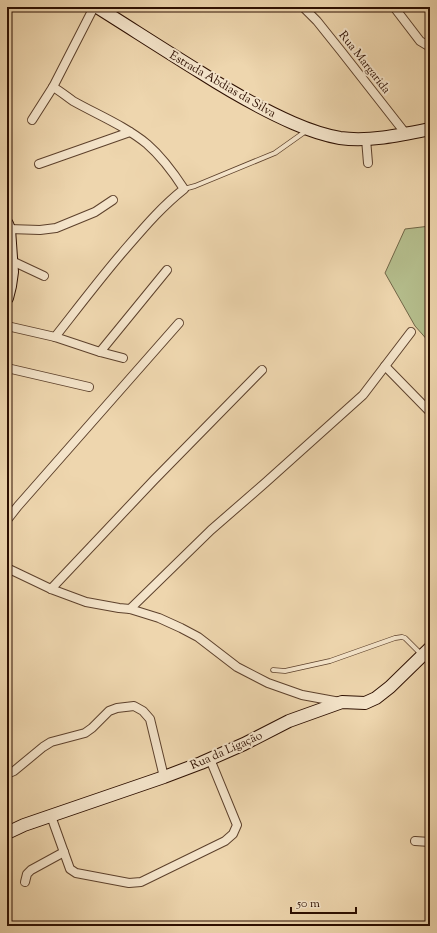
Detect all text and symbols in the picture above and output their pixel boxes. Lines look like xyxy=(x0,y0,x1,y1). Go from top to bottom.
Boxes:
street label: Rua Margarida xyxy=(334,27,395,98)
street label: Estrada Abdias da Silva xyxy=(166,47,280,123)
street label: Rua da Ligação xyxy=(187,727,266,775)
scale bar xyxy=(291,889,356,915)
text: 50 m xyxy=(296,895,320,913)

